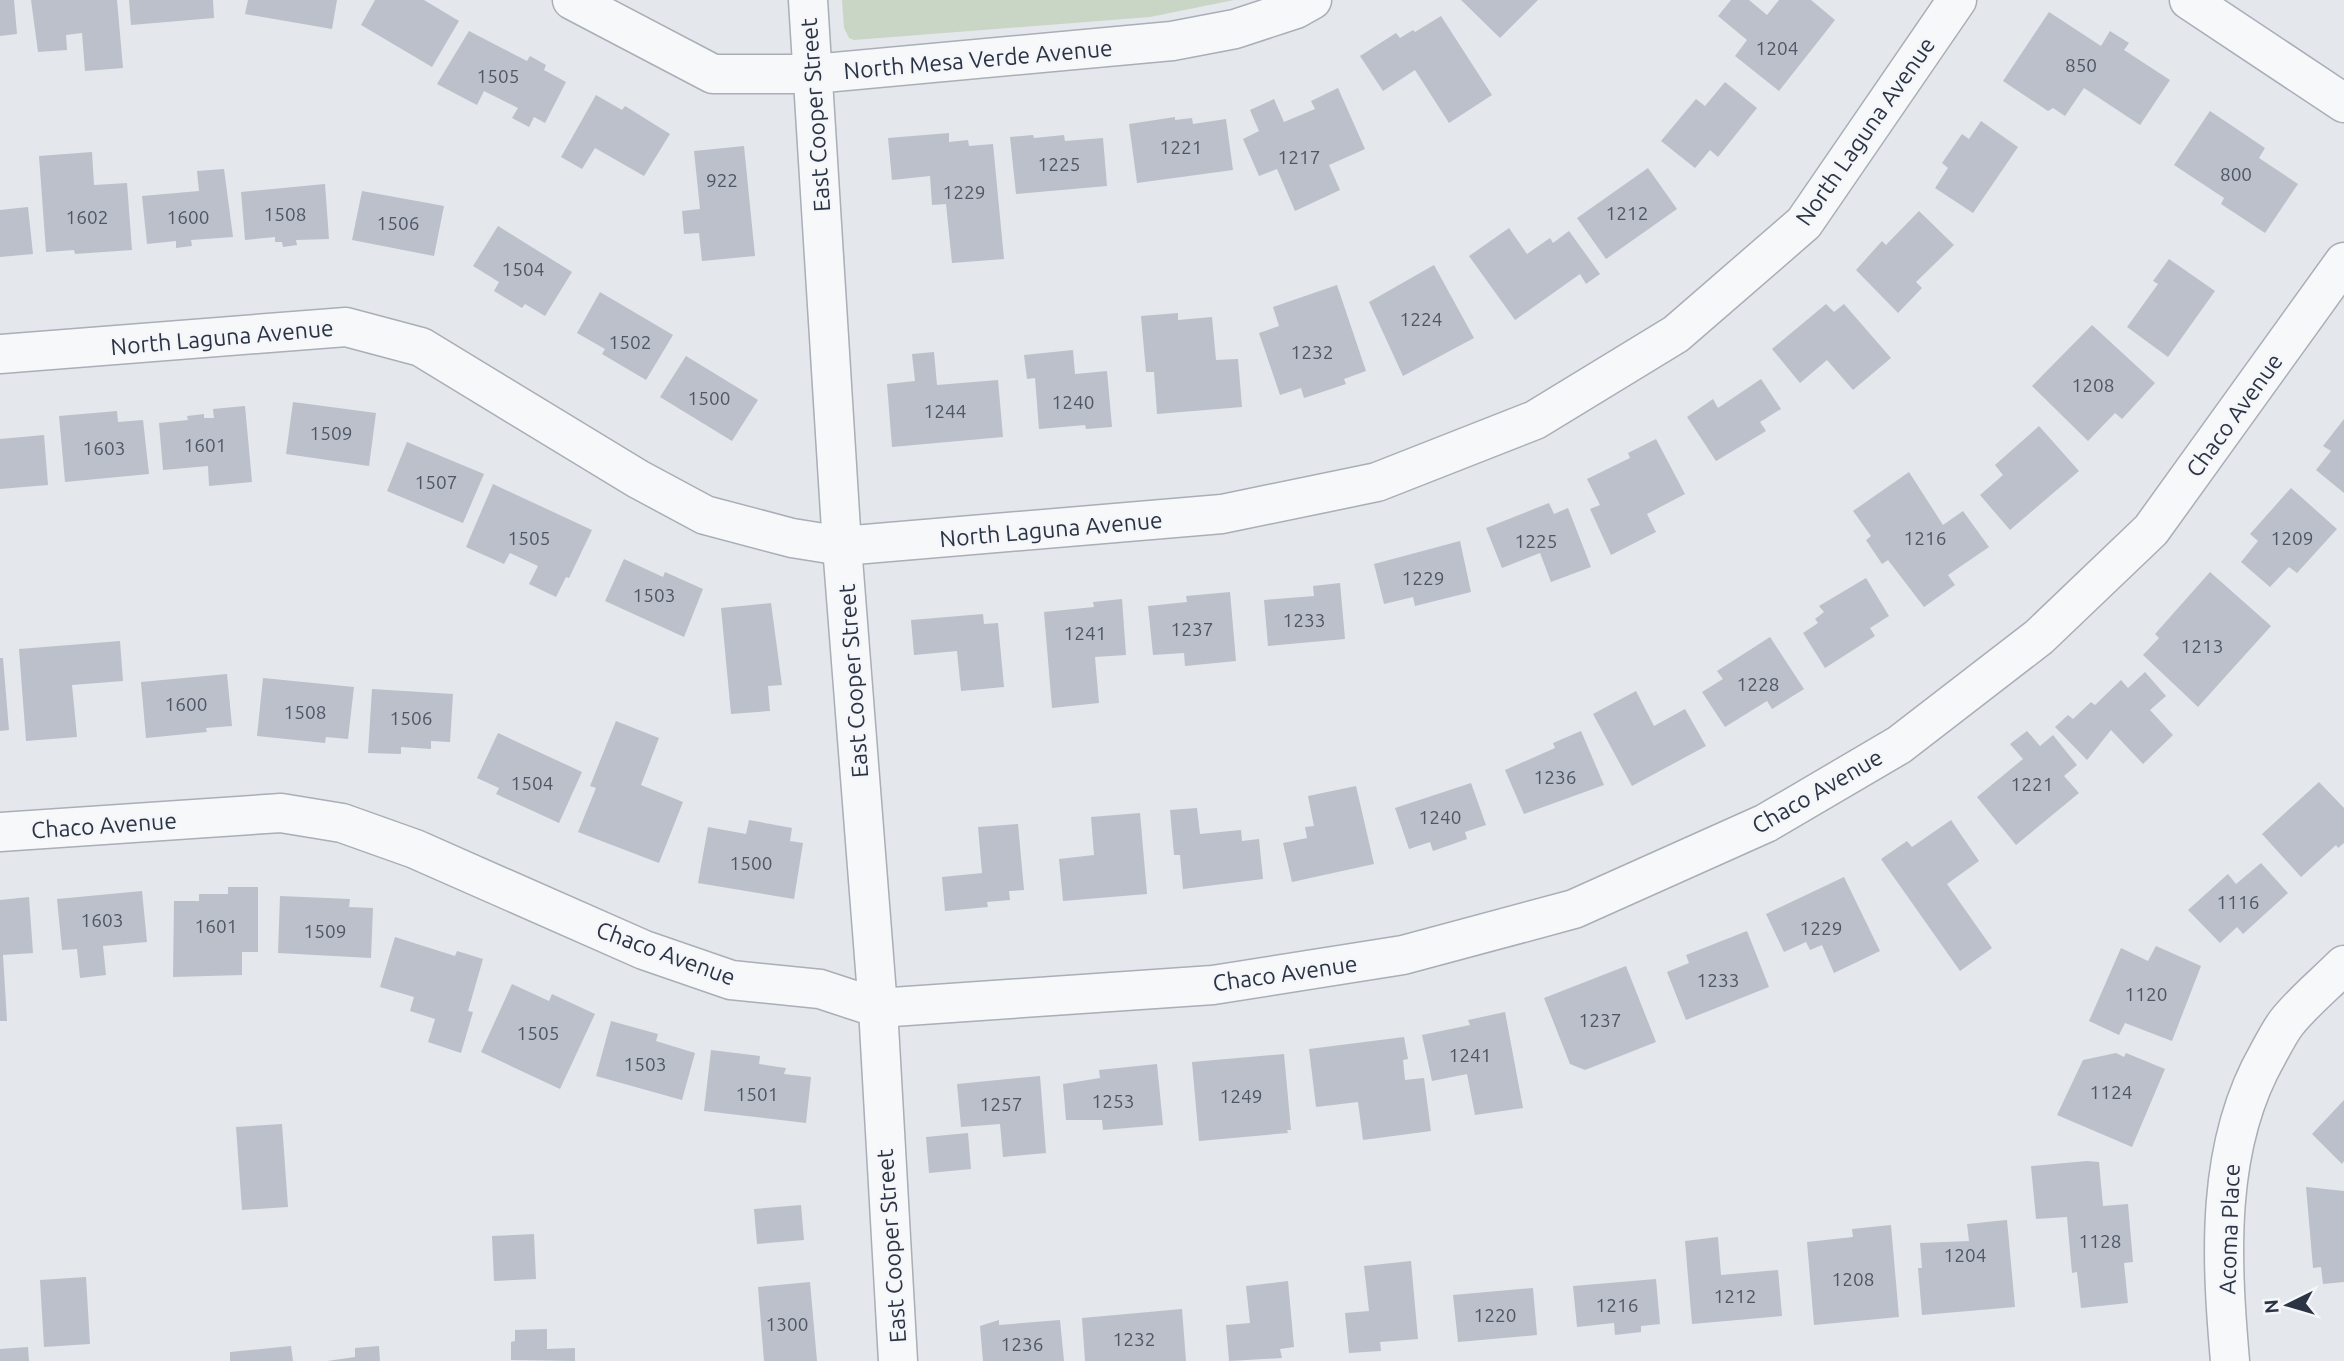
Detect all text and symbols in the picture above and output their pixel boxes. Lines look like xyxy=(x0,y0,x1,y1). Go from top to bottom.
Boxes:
street label: East Cooper Street xyxy=(796,17,834,213)
street label: North Laguna Avenue xyxy=(1791,32,1939,230)
street label: North Mesa Verde Avenue xyxy=(842,35,1114,83)
house number: 1204 xyxy=(1756,37,1798,59)
house number: 850 xyxy=(2065,54,2097,76)
house number: 1505 xyxy=(477,65,519,87)
house number: 1221 xyxy=(1160,136,1202,158)
house number: 1217 xyxy=(1278,146,1320,168)
house number: 1225 xyxy=(1038,153,1080,175)
house number: 800 xyxy=(2220,163,2252,185)
house number: 922 xyxy=(706,169,738,191)
house number: 1229 xyxy=(943,181,985,203)
house number: 1212 xyxy=(1606,202,1648,224)
house number: 1508 xyxy=(264,203,306,225)
house number: 1602 xyxy=(66,206,108,228)
house number: 1600 xyxy=(167,206,209,228)
house number: 1506 xyxy=(377,212,419,234)
house number: 1504 xyxy=(502,258,544,280)
house number: 1224 xyxy=(1400,308,1442,330)
street label: North Laguna Avenue xyxy=(110,315,334,359)
house number: 1502 xyxy=(609,331,651,353)
house number: 1232 xyxy=(1291,341,1333,363)
street label: Chaco Avenue xyxy=(2181,349,2287,481)
house number: 1208 xyxy=(2072,374,2114,396)
house number: 1500 xyxy=(688,387,730,409)
house number: 1240 xyxy=(1052,391,1094,413)
house number: 1244 xyxy=(924,400,966,422)
house number: 1509 xyxy=(310,422,352,444)
house number: 1601 xyxy=(184,434,226,456)
house number: 1603 xyxy=(83,437,125,459)
house number: 1507 xyxy=(415,471,457,493)
street label: North Laguna Avenue xyxy=(939,507,1163,551)
house number: 1505 xyxy=(508,527,550,549)
house number: 1216 xyxy=(1904,527,1946,549)
house number: 1209 xyxy=(2271,527,2313,549)
house number: 1225 xyxy=(1515,530,1557,552)
house number: 1229 xyxy=(1402,567,1444,589)
street label: East Cooper Street xyxy=(834,583,872,779)
house number: 1503 xyxy=(633,584,675,606)
house number: 1233 xyxy=(1283,609,1325,631)
house number: 1237 xyxy=(1171,618,1213,640)
house number: 1241 xyxy=(1064,622,1106,644)
house number: 1213 xyxy=(2181,635,2223,657)
house number: 1228 xyxy=(1737,673,1779,695)
house number: 1600 xyxy=(165,693,207,715)
house number: 1508 xyxy=(284,701,326,723)
house number: 1506 xyxy=(390,707,432,729)
street label: Chaco Avenue xyxy=(1748,744,1886,838)
house number: 1236 xyxy=(1534,766,1576,788)
house number: 1504 xyxy=(511,772,553,794)
house number: 1221 xyxy=(2011,773,2053,795)
house number: 1240 xyxy=(1419,806,1461,828)
street label: Chaco Avenue xyxy=(30,807,178,843)
house number: 1500 xyxy=(730,852,772,874)
house number: 1116 xyxy=(2217,891,2259,913)
house number: 1603 xyxy=(81,909,123,931)
house number: 1601 xyxy=(195,915,237,937)
street label: Chaco Avenue xyxy=(593,916,739,990)
house number: 1229 xyxy=(1800,917,1842,939)
house number: 1509 xyxy=(304,920,346,942)
street label: Chaco Avenue xyxy=(1211,950,1359,996)
house number: 1233 xyxy=(1697,969,1739,991)
house number: 1120 xyxy=(2125,983,2167,1005)
house number: 1237 xyxy=(1579,1009,1621,1031)
house number: 1505 xyxy=(517,1022,559,1044)
house number: 1241 xyxy=(1449,1044,1491,1066)
house number: 1503 xyxy=(624,1053,666,1075)
house number: 1124 xyxy=(2090,1081,2132,1103)
house number: 1501 xyxy=(736,1083,778,1105)
house number: 1249 xyxy=(1220,1085,1262,1107)
house number: 1253 xyxy=(1092,1090,1134,1112)
house number: 1257 xyxy=(980,1093,1022,1115)
street label: East Cooper Street xyxy=(872,1148,910,1344)
street label: Acoma Place xyxy=(2214,1163,2244,1295)
house number: 1128 xyxy=(2079,1230,2121,1252)
house number: 1204 xyxy=(1944,1244,1986,1266)
house number: 1208 xyxy=(1832,1268,1874,1290)
north arrow xyxy=(2253,1270,2323,1340)
house number: 1212 xyxy=(1714,1285,1756,1307)
house number: 1216 xyxy=(1596,1294,1638,1316)
text: N xyxy=(2259,1298,2283,1315)
house number: 1220 xyxy=(1474,1304,1516,1326)
house number: 1300 xyxy=(766,1313,808,1335)
house number: 1232 xyxy=(1113,1328,1155,1350)
house number: 1236 xyxy=(1001,1333,1043,1355)

